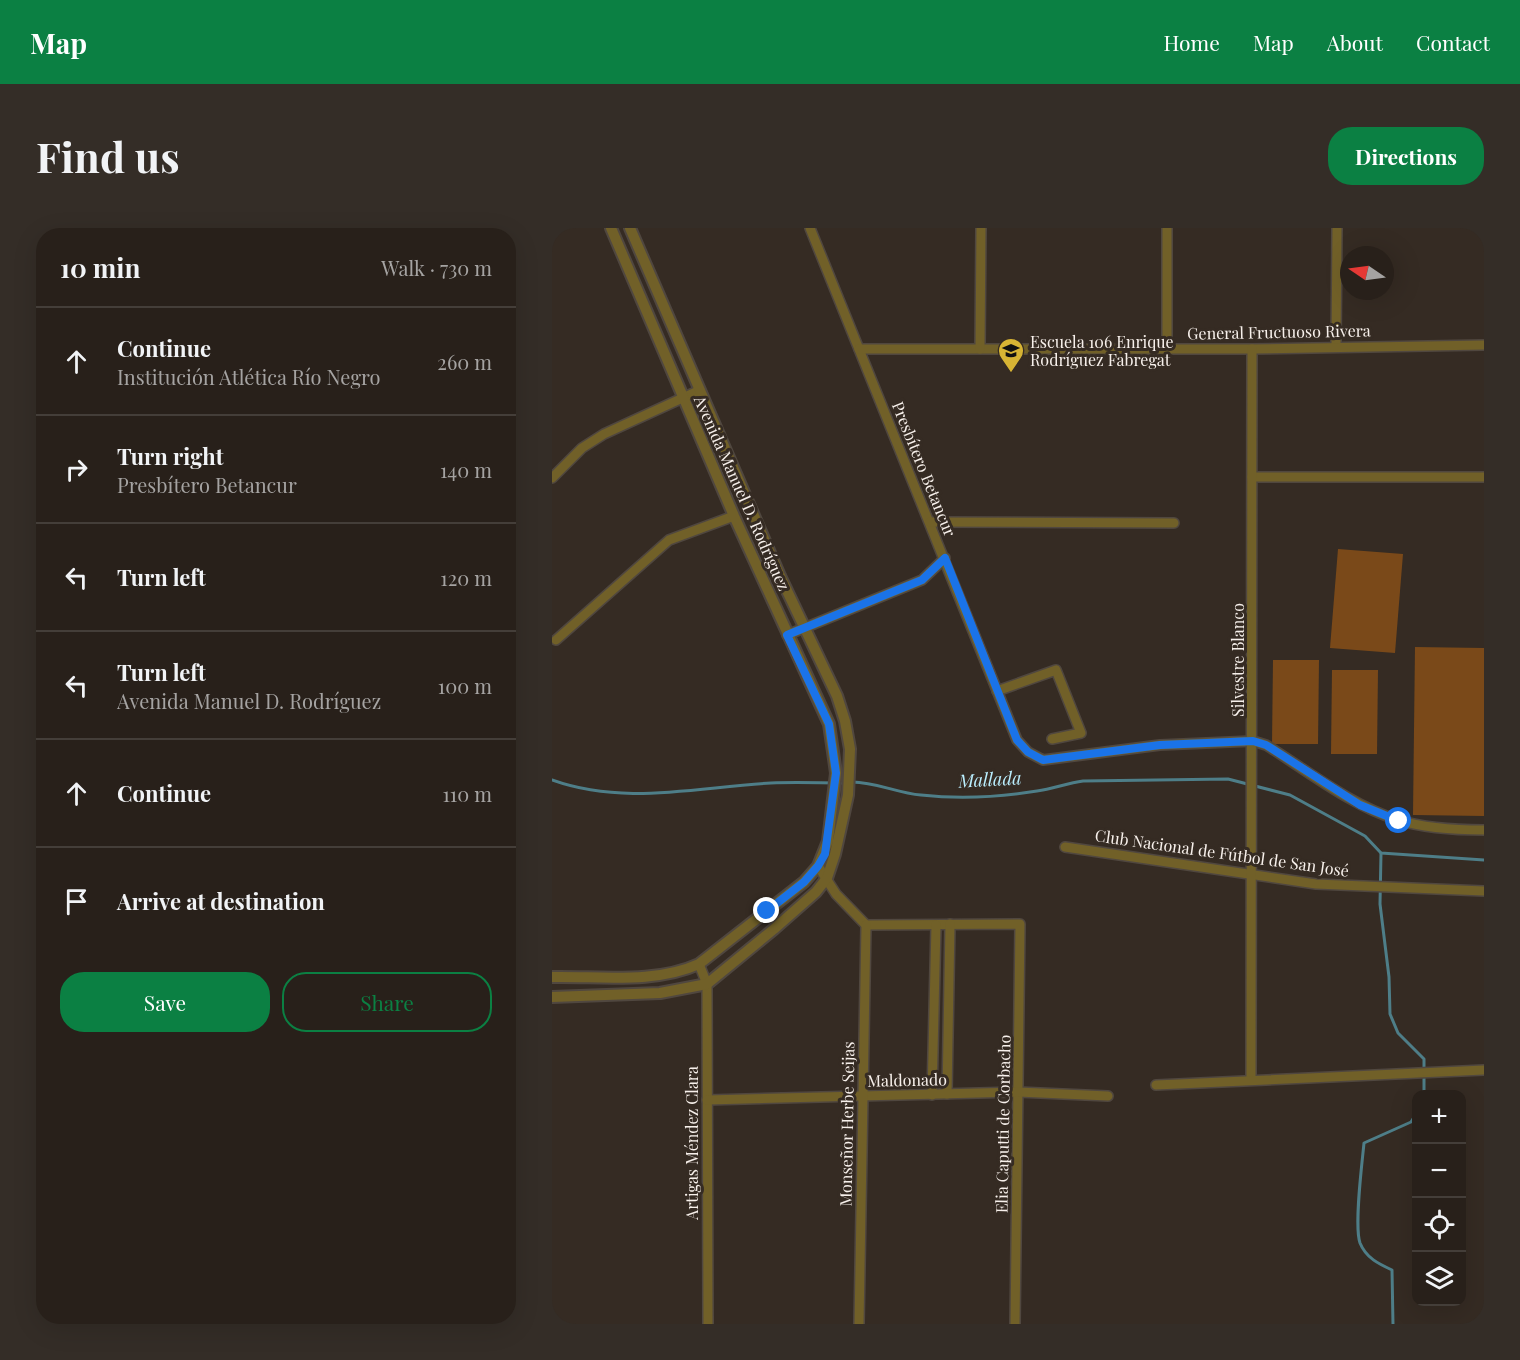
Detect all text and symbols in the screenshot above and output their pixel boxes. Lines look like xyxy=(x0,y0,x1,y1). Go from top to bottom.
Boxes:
text: Map xyxy=(30,24,87,61)
text: Home xyxy=(1164,28,1220,56)
text: Map xyxy=(1253,28,1294,56)
text: About xyxy=(1327,28,1383,56)
text: Contact xyxy=(1416,28,1490,56)
button: Directions xyxy=(1328,127,1484,185)
text: Find us xyxy=(36,128,180,184)
north arrow xyxy=(1340,246,1394,300)
text: 10 min xyxy=(60,250,140,285)
text: Walk · 730 m xyxy=(381,254,492,281)
street label: General Fructuoso Rivera xyxy=(1187,319,1371,344)
place label: Escuela 106 Enrique Rodríguez Fabregat xyxy=(1030,331,1174,370)
text: Continue xyxy=(117,333,211,363)
school or university icon: Escuela 106 Enrique Rodríguez Fabregat xyxy=(996,336,1026,374)
icon: ahead xyxy=(60,345,93,378)
text: 260 m xyxy=(437,348,492,375)
text: Institución Atlética Río Negro xyxy=(117,363,380,390)
street label: Avenida Manuel D. Rodríguez xyxy=(689,391,795,594)
street label: Presbítero Betancur xyxy=(888,398,961,539)
text: Turn right xyxy=(117,441,223,471)
icon: right xyxy=(60,453,93,486)
text: 140 m xyxy=(440,456,492,483)
text: Presbítero Betancur xyxy=(117,471,297,498)
icon: left xyxy=(60,561,93,594)
text: Turn left xyxy=(117,562,206,592)
text: 120 m xyxy=(440,564,492,591)
street label: Silvestre Blanco xyxy=(1227,603,1248,717)
text: Turn left xyxy=(117,657,206,687)
icon: left xyxy=(60,669,93,702)
text: 100 m xyxy=(438,672,492,699)
text: Avenida Manuel D. Rodríguez xyxy=(117,687,381,714)
water label: Mallada xyxy=(957,765,1022,793)
icon: ahead xyxy=(60,777,93,810)
text: Continue xyxy=(117,778,211,808)
text: 110 m xyxy=(442,780,492,807)
route start xyxy=(1385,807,1411,833)
street label: Club Nacional de Fútbol de San José xyxy=(1094,824,1350,881)
icon: arrive xyxy=(60,885,93,918)
text: Arrive at destination xyxy=(117,886,325,916)
route end xyxy=(753,897,779,923)
button: Save xyxy=(60,972,270,1032)
button: Share xyxy=(282,972,492,1032)
street label: Elia Caputti de Corbacho xyxy=(990,1034,1015,1213)
street label: Monseñor Herbe Seijas xyxy=(835,1041,858,1207)
street label: Artigas Méndez Clara xyxy=(681,1066,702,1221)
street label: Maldonado xyxy=(867,1068,947,1091)
map controls xyxy=(1412,1090,1466,1306)
button: + xyxy=(1412,1090,1466,1144)
button: − xyxy=(1412,1144,1466,1198)
button: locate xyxy=(1412,1198,1466,1252)
button: layers xyxy=(1412,1252,1466,1306)

